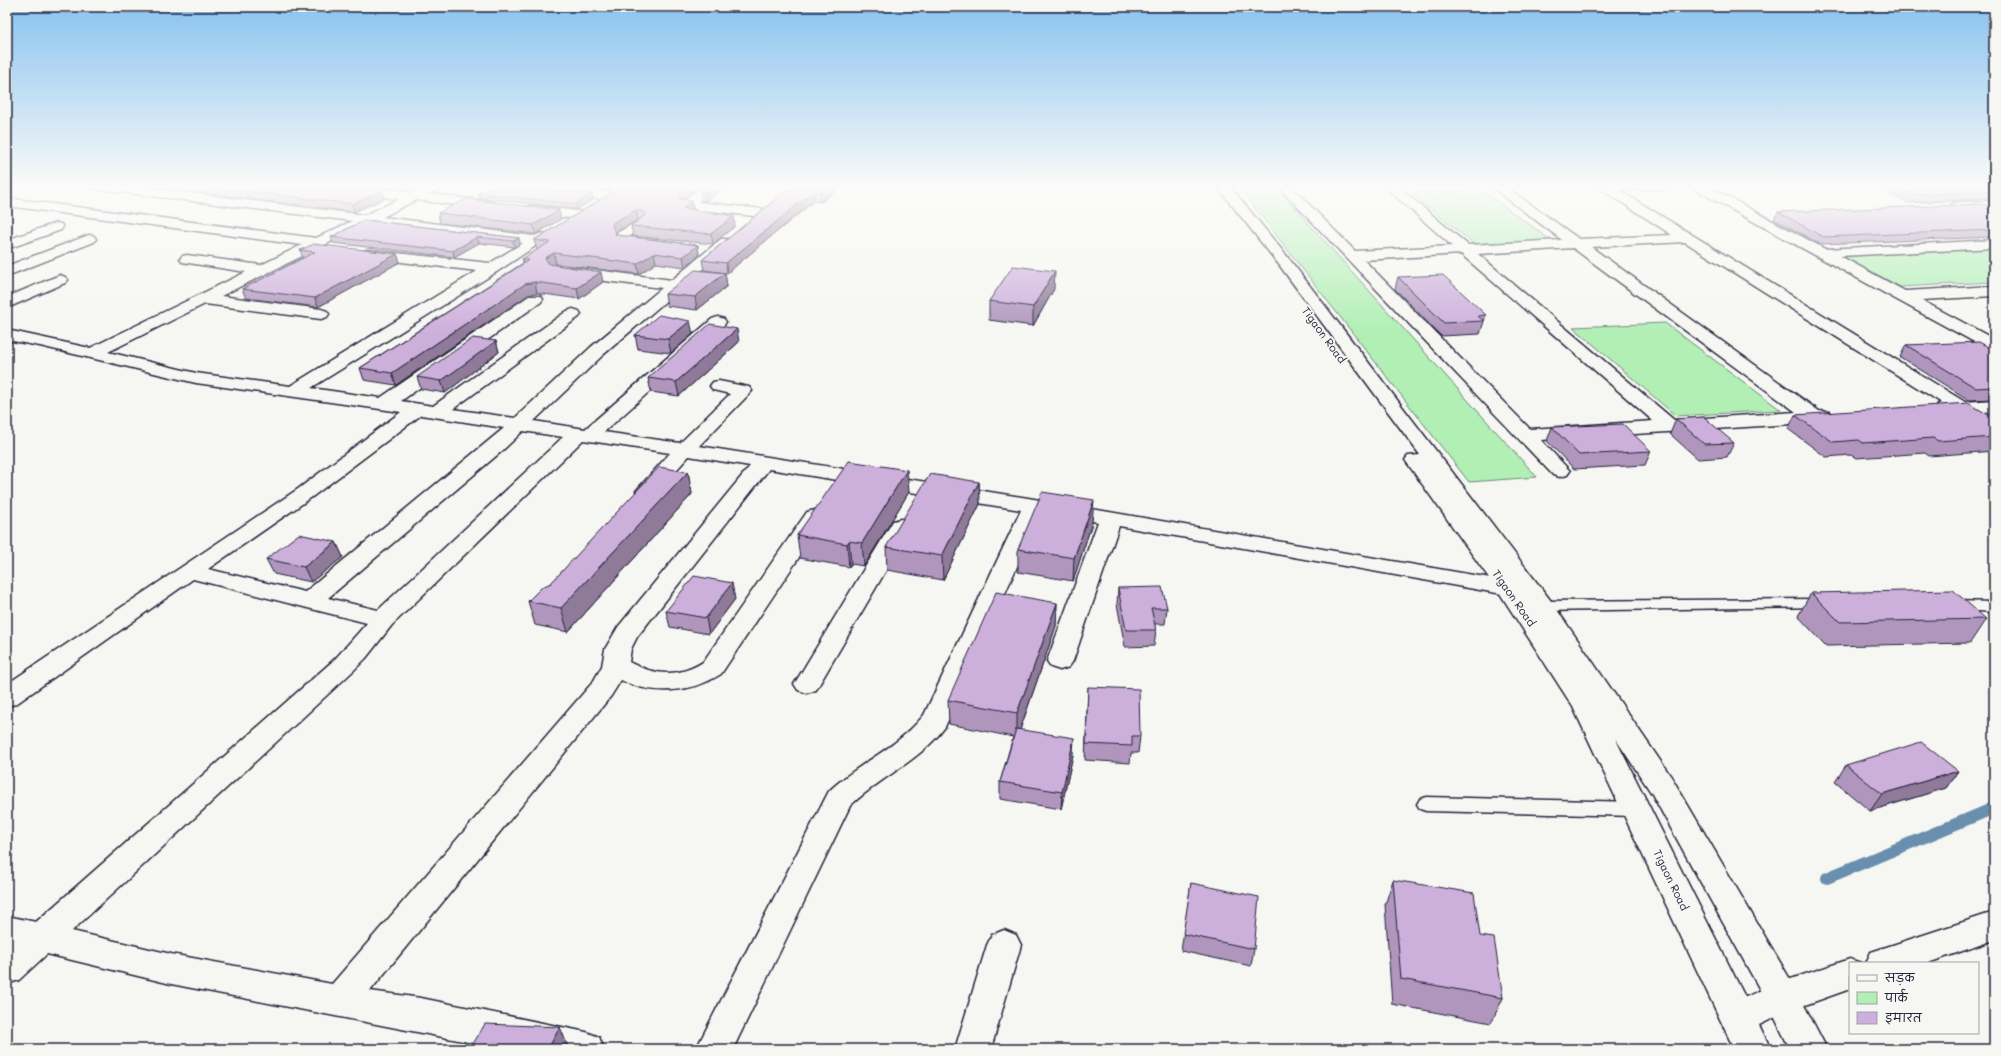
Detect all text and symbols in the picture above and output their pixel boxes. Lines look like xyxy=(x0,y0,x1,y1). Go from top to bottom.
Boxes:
street label: Tigaon Road xyxy=(1299,303,1350,366)
street label: Tigaon Road xyxy=(1489,566,1540,629)
street label: Tigaon Road xyxy=(1650,847,1693,913)
legend xyxy=(1849,962,1979,1034)
text: सड़क xyxy=(1884,969,1916,986)
text: पार्क xyxy=(1884,988,1909,1005)
text: इमारत xyxy=(1885,1009,1923,1025)

